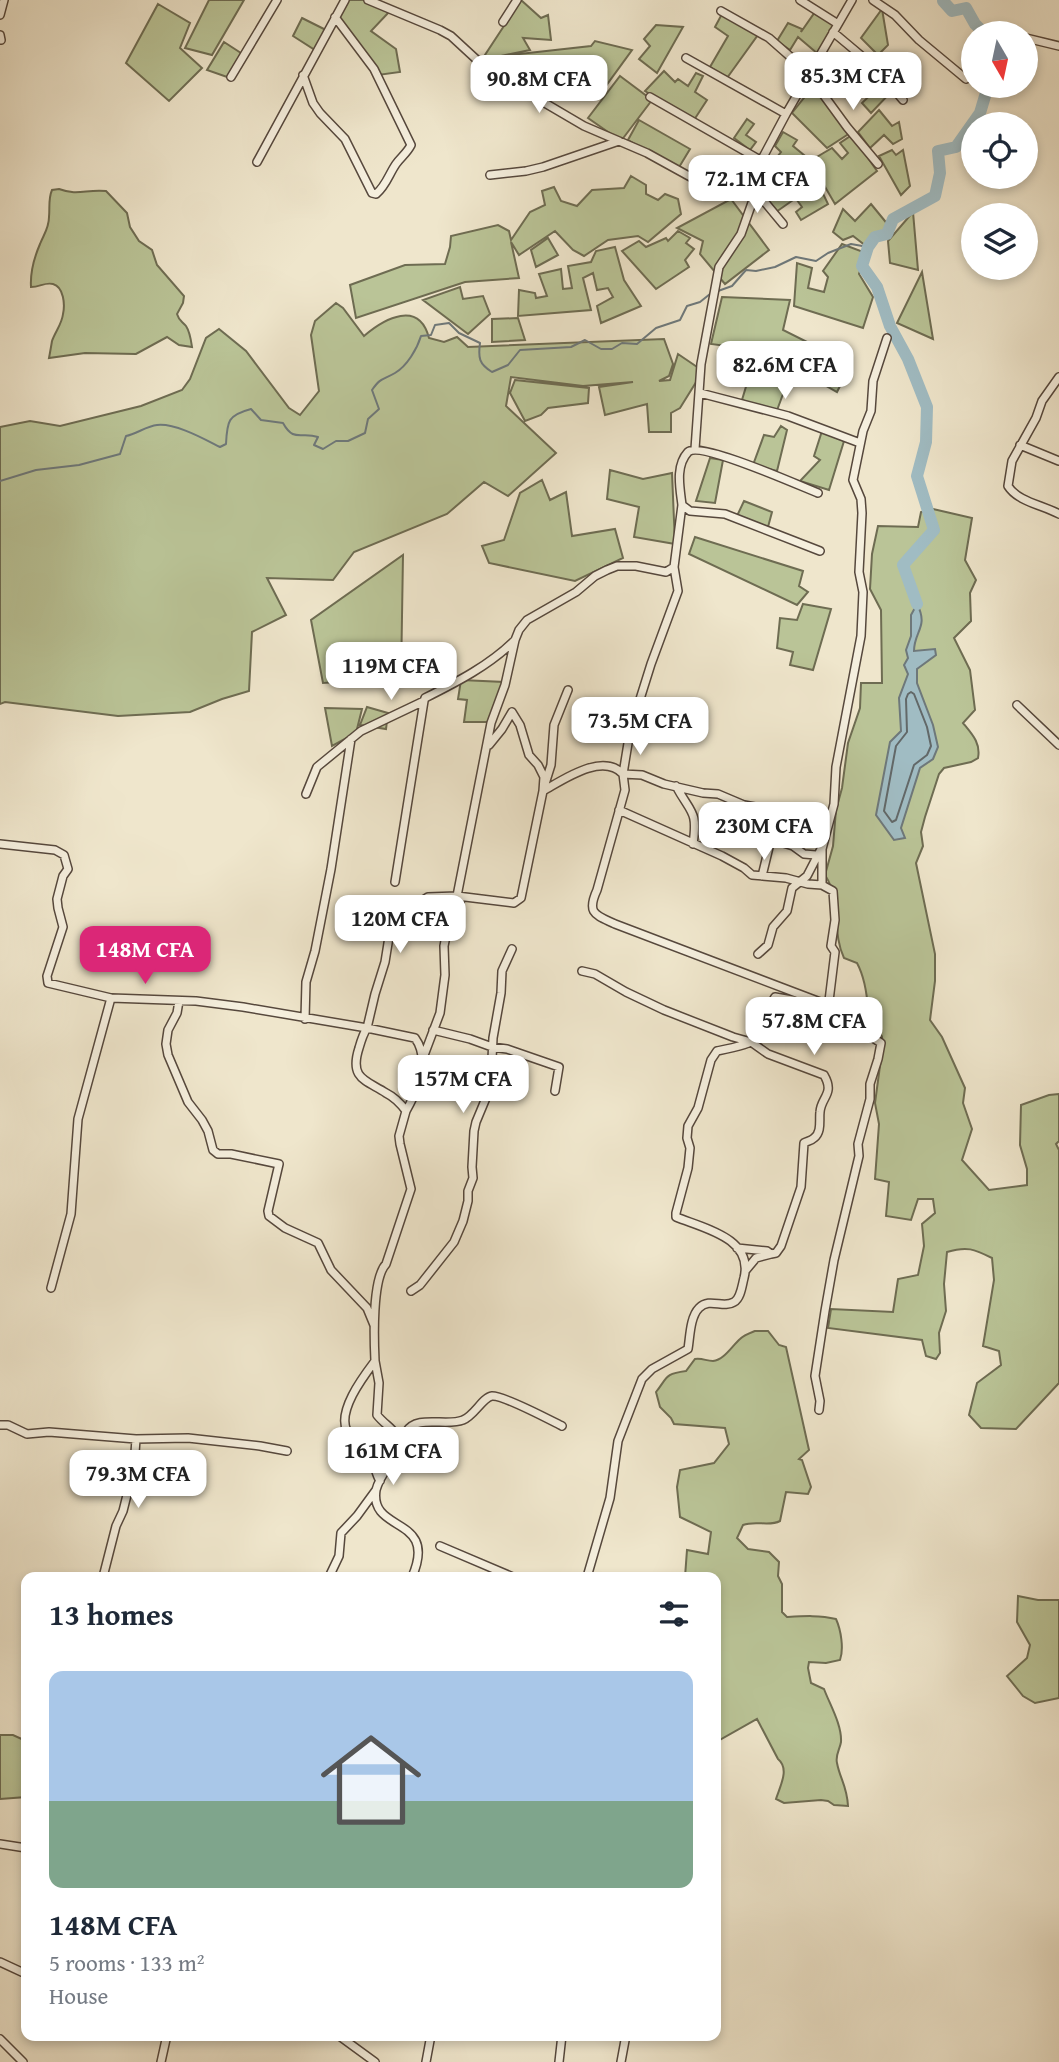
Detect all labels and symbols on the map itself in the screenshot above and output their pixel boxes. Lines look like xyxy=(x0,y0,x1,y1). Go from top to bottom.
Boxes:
north arrow xyxy=(961,21,1038,98)
pin: 85.3M CFA xyxy=(773,52,933,112)
pin: 90.8M CFA xyxy=(459,55,619,115)
pin: 72.1M CFA xyxy=(677,156,837,215)
pin: 82.6M CFA xyxy=(705,342,865,401)
pin: 119M CFA xyxy=(319,642,463,702)
pin: 73.5M CFA xyxy=(560,698,720,757)
pin: 230M CFA xyxy=(692,802,836,862)
pin: 120M CFA xyxy=(328,895,472,955)
pin: 148M CFA xyxy=(73,926,217,986)
pin: 57.8M CFA xyxy=(734,998,894,1057)
pin: 157M CFA xyxy=(391,1056,535,1115)
pin: 161M CFA xyxy=(321,1428,465,1487)
pin: 79.3M CFA xyxy=(58,1450,218,1510)

